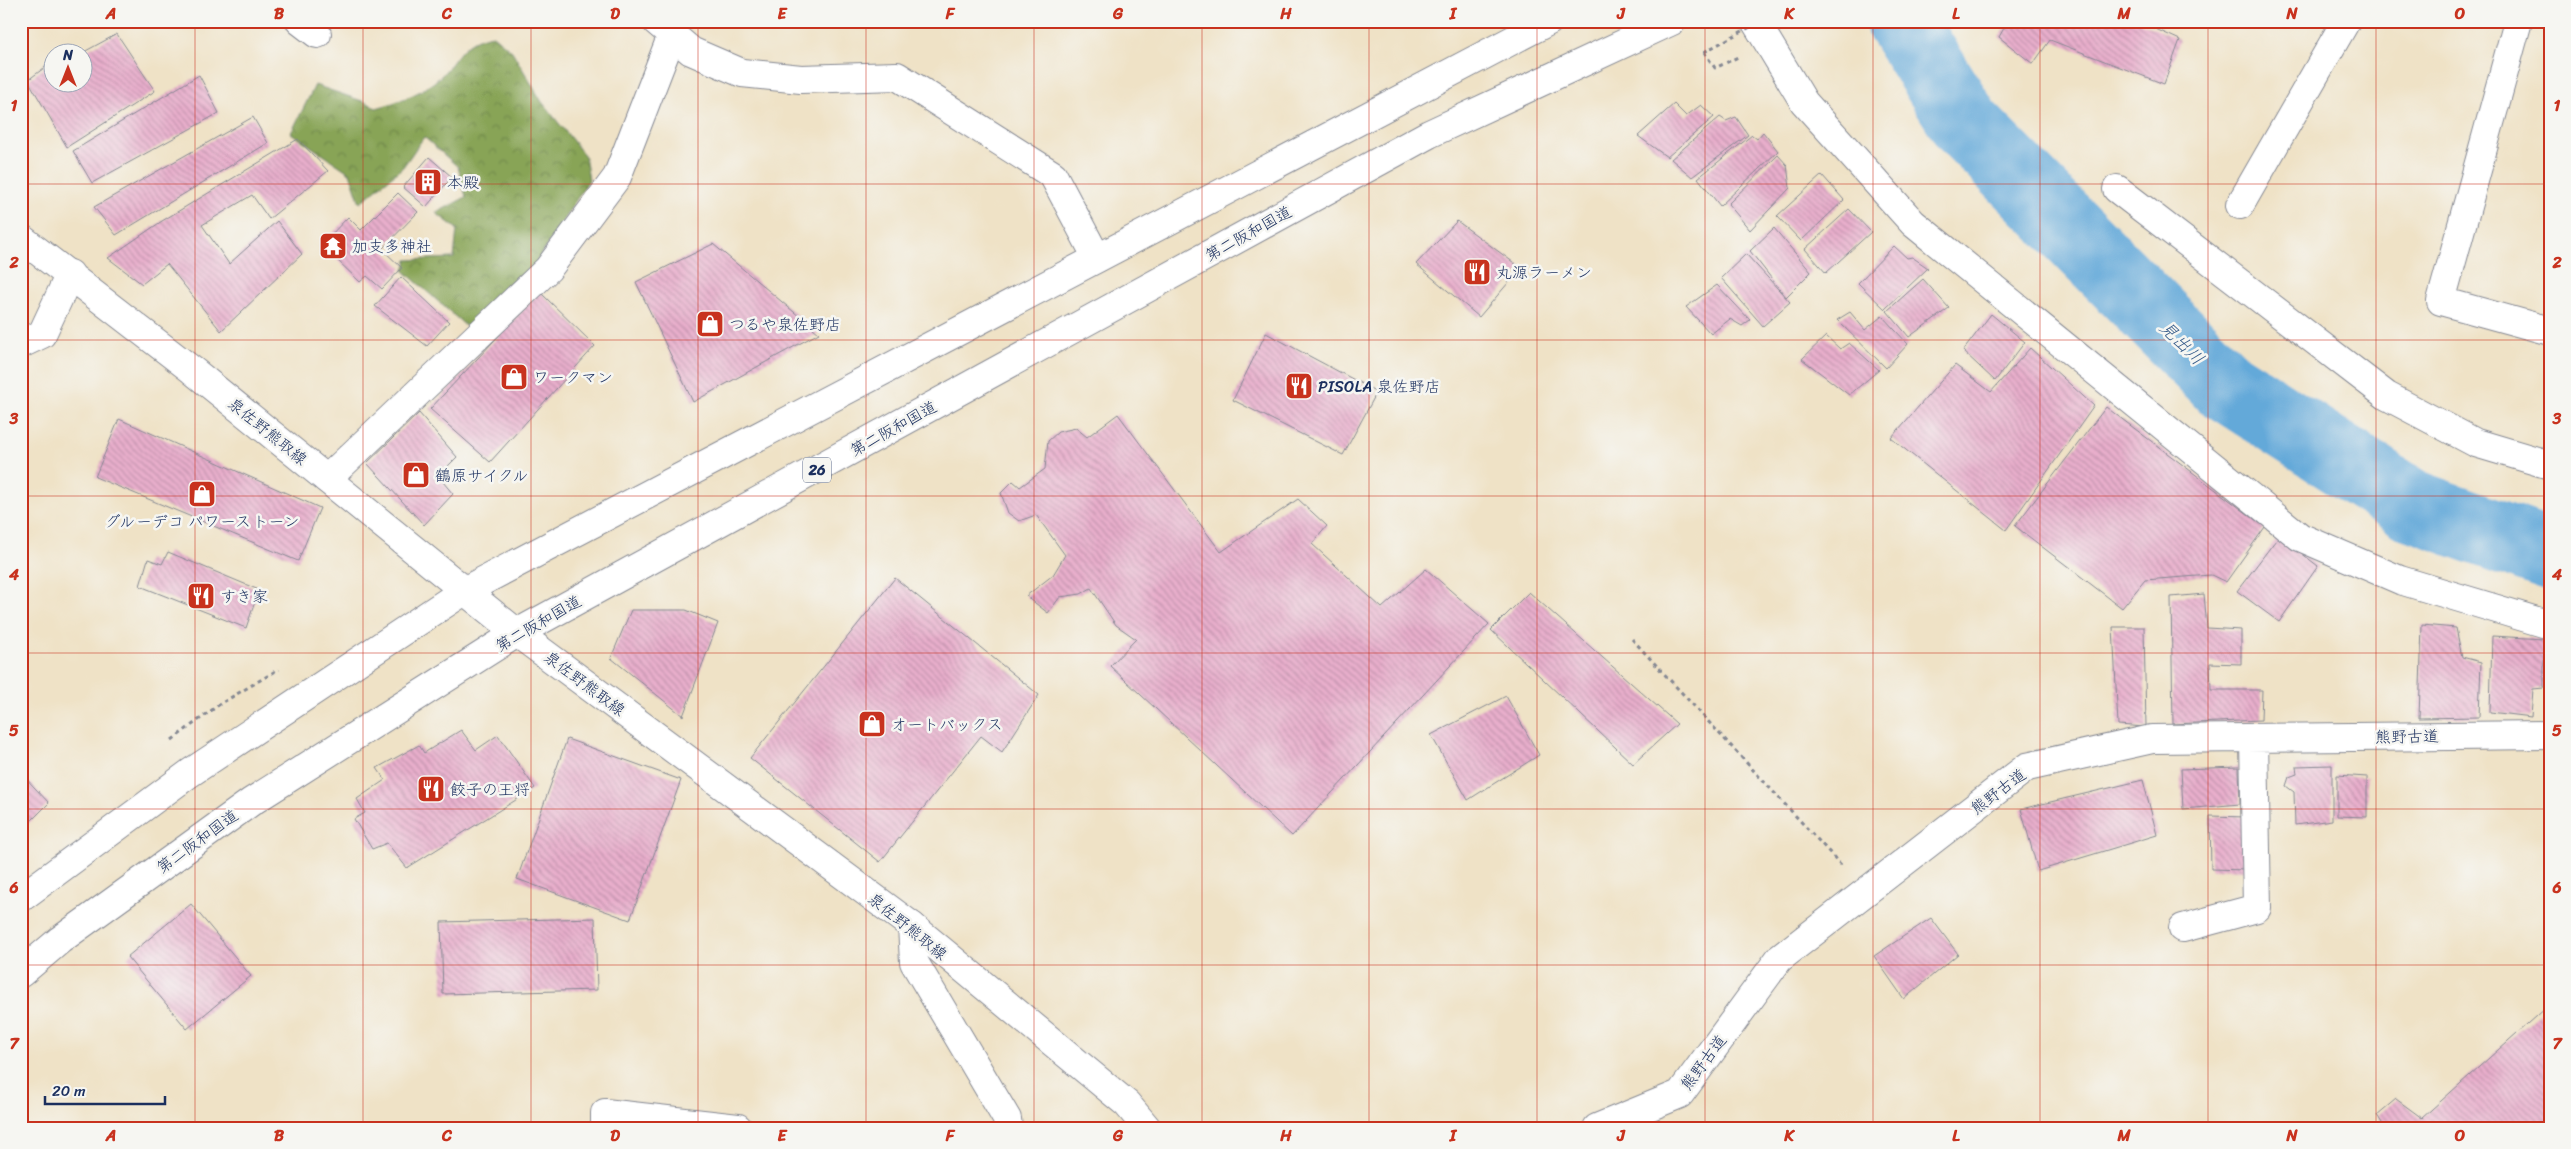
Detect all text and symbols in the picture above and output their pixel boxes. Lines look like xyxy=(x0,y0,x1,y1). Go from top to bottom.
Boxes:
text: A xyxy=(105,0,116,28)
text: B xyxy=(274,0,285,28)
text: C xyxy=(441,0,453,28)
text: D xyxy=(610,0,620,28)
text: E xyxy=(778,0,788,28)
text: F xyxy=(945,0,956,28)
text: G xyxy=(1112,0,1124,28)
text: H xyxy=(1279,0,1292,28)
text: I xyxy=(1449,0,1458,28)
text: J xyxy=(1616,0,1626,28)
text: K xyxy=(1783,0,1795,28)
text: L xyxy=(1952,0,1960,28)
text: M xyxy=(2116,0,2131,28)
text: N xyxy=(2285,0,2298,28)
text: O xyxy=(2454,0,2466,28)
north arrow xyxy=(42,42,92,92)
text: N xyxy=(62,43,73,68)
text: 1 xyxy=(11,91,18,120)
text: 1 xyxy=(2554,91,2561,120)
building icon: 本殿 xyxy=(413,167,443,197)
place label: 本殿 xyxy=(447,168,479,197)
street label: 第二阪和国道 xyxy=(1199,197,1297,269)
temple icon: 加支多神社 xyxy=(318,231,348,261)
place label: 加支多神社 xyxy=(352,232,432,261)
text: 2 xyxy=(8,248,19,277)
text: 2 xyxy=(2551,248,2562,277)
restaurant icon: 丸源ラーメン xyxy=(1462,257,1492,287)
place label: 丸源ラーメン xyxy=(1496,258,1592,287)
shop icon: つるや泉佐野店 xyxy=(695,309,725,339)
place label: つるや泉佐野店 xyxy=(729,310,841,339)
water label: 見出川 xyxy=(2152,313,2212,373)
shop icon: ワークマン xyxy=(499,362,529,392)
place label: ワークマン xyxy=(533,363,613,392)
restaurant icon: PISOLA 泉佐野店 xyxy=(1284,371,1314,401)
place label: PISOLA 泉佐野店 xyxy=(1318,372,1440,401)
street label: 泉佐野熊取線 xyxy=(221,390,314,473)
street label: 第二阪和国道 xyxy=(844,392,942,464)
text: 3 xyxy=(9,404,19,433)
text: 3 xyxy=(2552,404,2562,433)
road number: 26 xyxy=(803,458,831,482)
shop icon: 鶴原サイクル xyxy=(401,460,431,490)
place label: 鶴原サイクル xyxy=(435,461,528,490)
shop icon: グルーデコ パワーストーン xyxy=(187,479,217,509)
place label: グルーデコ パワーストーン xyxy=(105,507,299,536)
text: 4 xyxy=(8,560,19,589)
text: 4 xyxy=(2551,560,2562,589)
restaurant icon: すき家 xyxy=(186,581,216,611)
place label: すき家 xyxy=(220,582,268,611)
street label: 第二阪和国道 xyxy=(489,587,587,660)
street label: 泉佐野熊取線 xyxy=(538,643,632,724)
shop icon: オートバックス xyxy=(857,709,887,739)
place label: オートバックス xyxy=(891,710,1003,739)
text: 5 xyxy=(9,716,19,745)
text: 5 xyxy=(2552,716,2562,745)
street label: 熊野古道 xyxy=(2375,721,2439,752)
street label: 熊野古道 xyxy=(1964,761,2033,822)
restaurant icon: 餃子の王将 xyxy=(416,774,446,804)
place label: 餃子の王将 xyxy=(450,775,530,804)
street label: 第二阪和国道 xyxy=(150,801,245,881)
text: 6 xyxy=(8,873,19,902)
text: 6 xyxy=(2551,873,2562,902)
street label: 泉佐野熊取線 xyxy=(861,885,954,968)
street label: 熊野古道 xyxy=(1673,1028,1734,1097)
text: 7 xyxy=(9,1029,20,1058)
text: 7 xyxy=(2552,1029,2563,1058)
scale bar xyxy=(45,1074,165,1106)
text: 20 m xyxy=(52,1078,86,1104)
text: A xyxy=(105,1121,116,1149)
text: B xyxy=(274,1121,285,1149)
text: C xyxy=(441,1121,453,1149)
text: D xyxy=(610,1121,620,1149)
text: E xyxy=(778,1121,788,1149)
text: F xyxy=(945,1121,956,1149)
text: G xyxy=(1112,1121,1124,1149)
text: H xyxy=(1279,1121,1292,1149)
text: I xyxy=(1449,1121,1458,1149)
text: J xyxy=(1616,1121,1626,1149)
text: K xyxy=(1783,1121,1795,1149)
text: L xyxy=(1952,1121,1960,1149)
text: M xyxy=(2116,1121,2131,1149)
text: N xyxy=(2285,1121,2298,1149)
text: O xyxy=(2454,1121,2466,1149)

